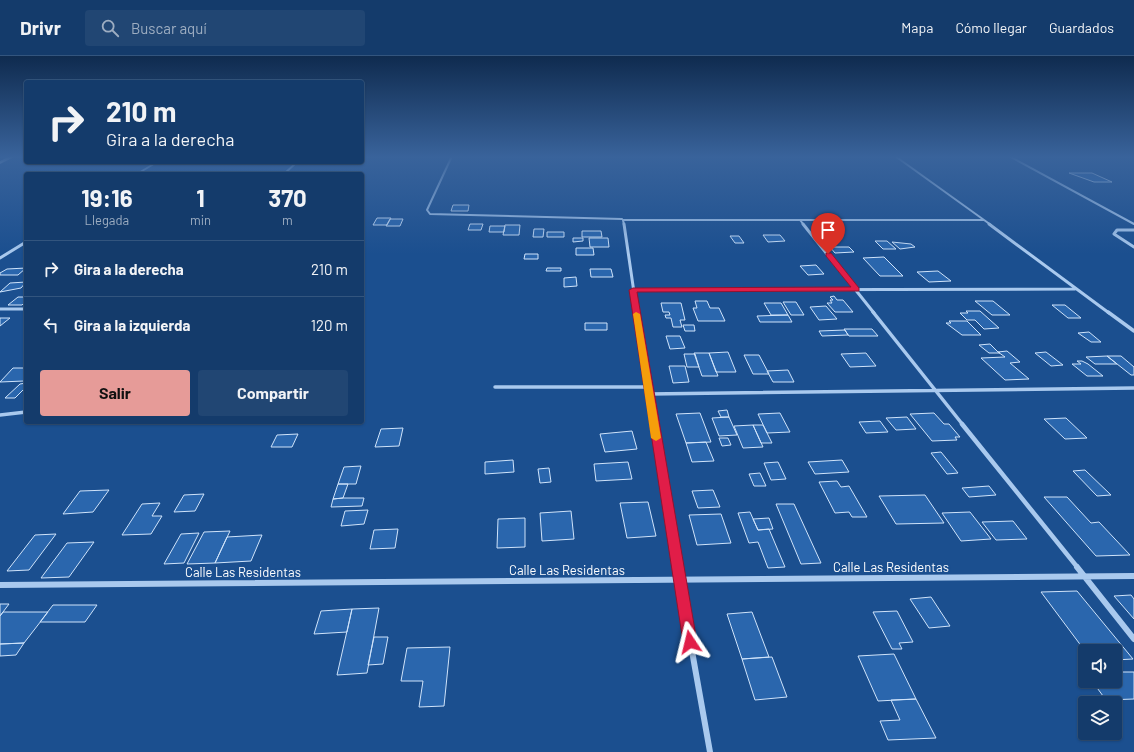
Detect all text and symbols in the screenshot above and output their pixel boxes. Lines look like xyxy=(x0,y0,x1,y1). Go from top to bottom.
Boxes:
search box xyxy=(85,10,365,46)
text: Drivr xyxy=(20,16,61,39)
icon: search xyxy=(99,17,121,39)
text: Buscar aquí xyxy=(131,19,207,37)
text: Mapa xyxy=(901,19,933,36)
text: Cómo llegar xyxy=(955,19,1027,36)
text: Guardados xyxy=(1049,19,1114,36)
text: 210 m xyxy=(106,94,176,128)
icon: right xyxy=(40,96,92,148)
text: Gira a la derecha xyxy=(106,128,234,150)
text: 19:16 xyxy=(81,183,133,212)
text: 1 xyxy=(196,183,205,212)
text: 370 xyxy=(268,183,307,212)
text: Llegada xyxy=(85,212,129,228)
text: min xyxy=(190,212,211,228)
text: m xyxy=(282,212,293,228)
pin xyxy=(811,213,845,254)
icon: arrive xyxy=(817,219,839,241)
icon: right xyxy=(40,258,62,280)
text: Gira a la derecha xyxy=(74,260,184,278)
text: 210 m xyxy=(311,260,348,278)
icon: left xyxy=(40,314,62,336)
text: Gira a la izquierda xyxy=(74,316,190,334)
text: 120 m xyxy=(311,316,348,334)
button: Salir xyxy=(40,370,190,416)
button: Compartir xyxy=(198,370,348,416)
street label: Calle Las Residentas xyxy=(833,559,949,575)
street label: Calle Las Residentas xyxy=(509,562,625,578)
street label: Calle Las Residentas xyxy=(185,564,301,580)
position arrow xyxy=(669,621,711,663)
map controls xyxy=(1078,644,1122,740)
button: sound xyxy=(1078,644,1122,688)
button: layers xyxy=(1078,696,1122,740)

